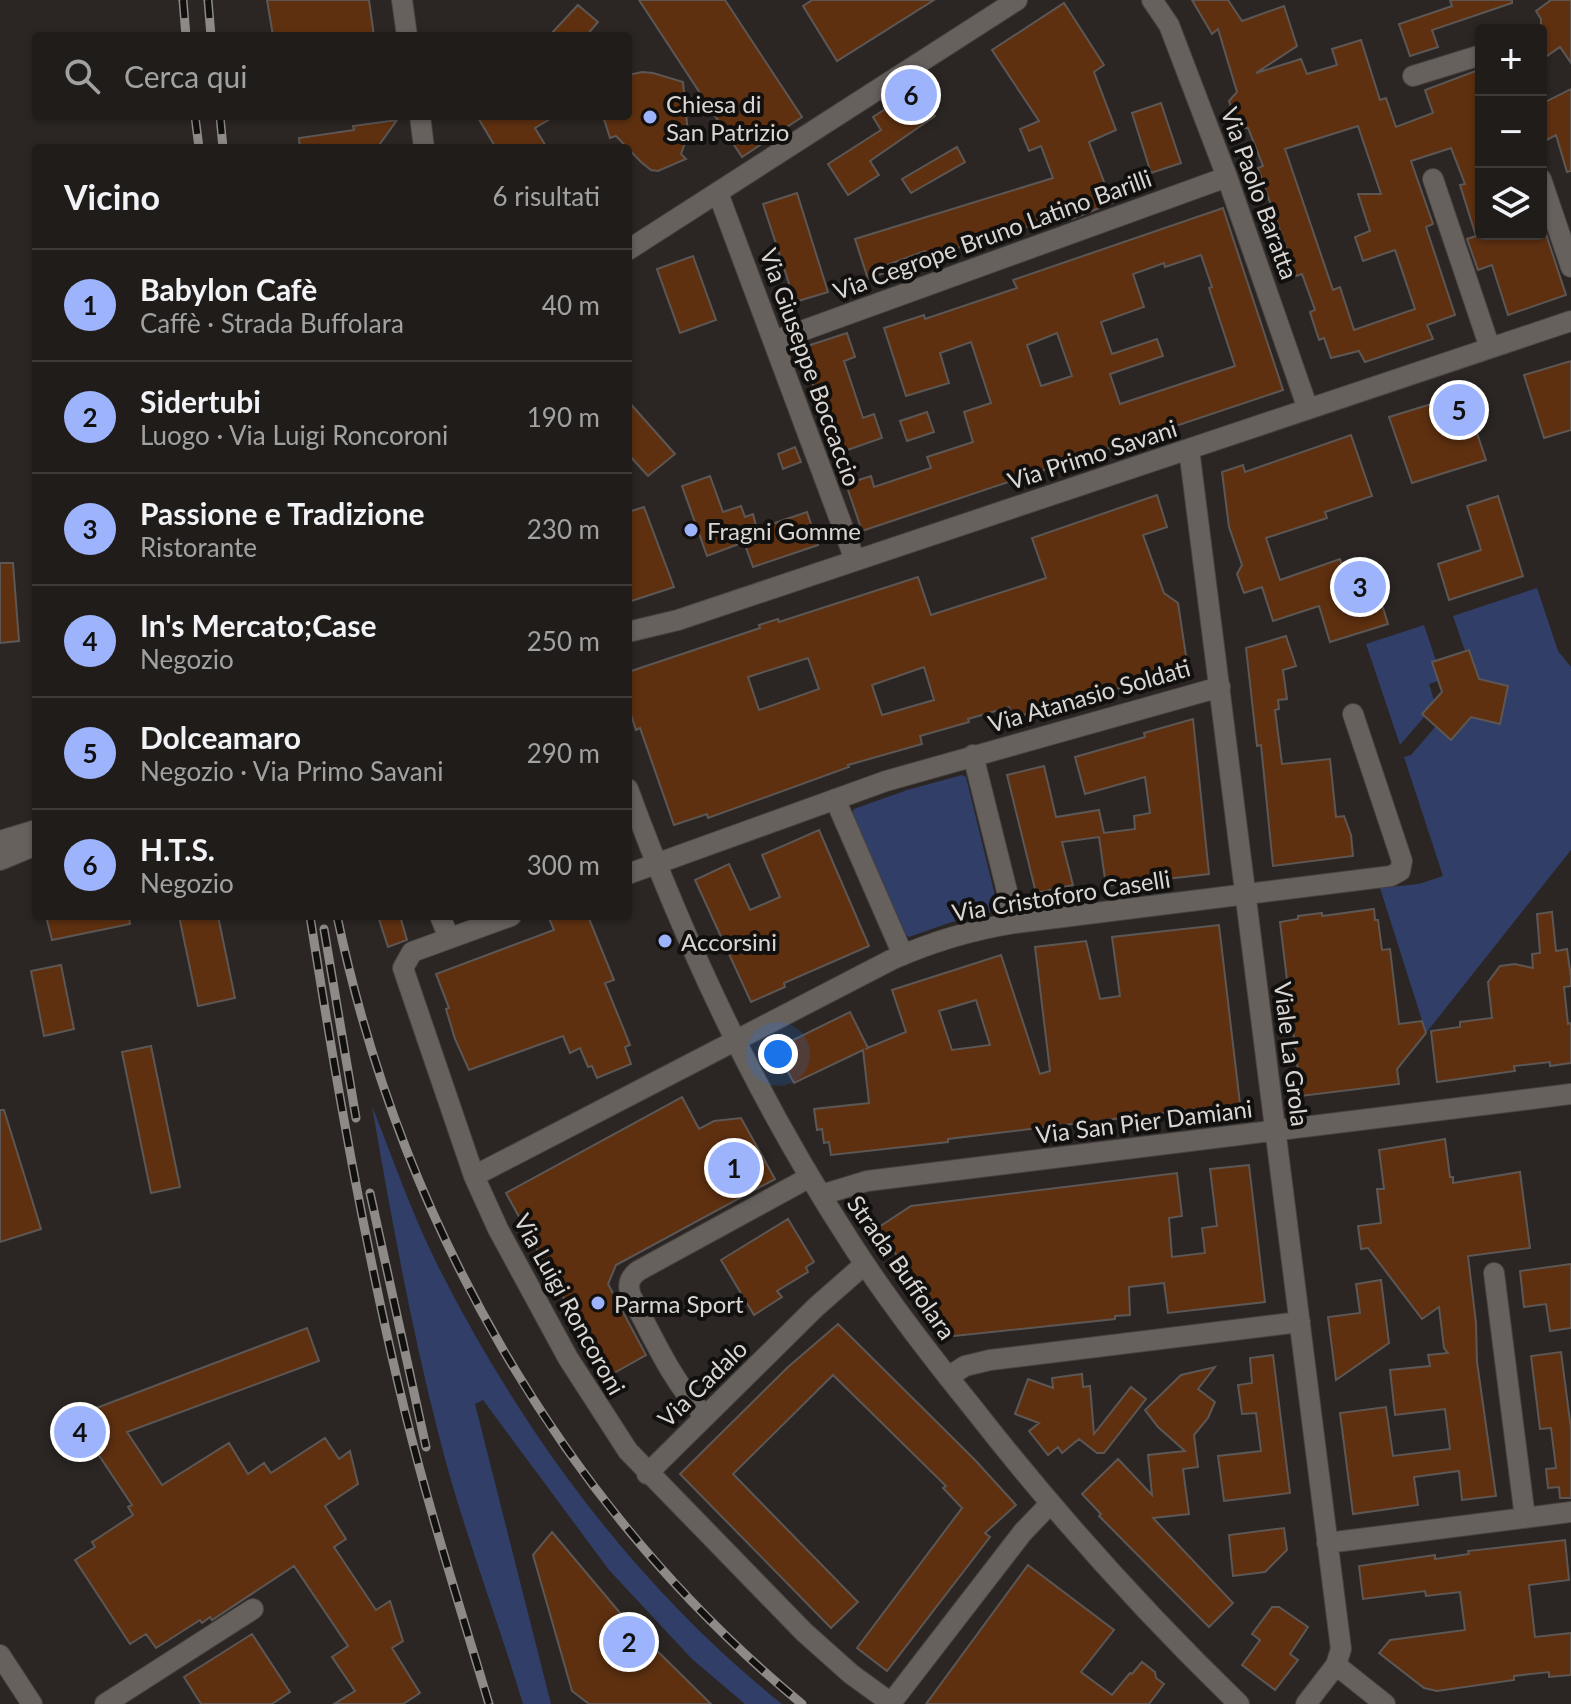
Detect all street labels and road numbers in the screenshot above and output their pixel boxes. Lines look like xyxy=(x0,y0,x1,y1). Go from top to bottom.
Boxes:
street label: Via Paolo Baratta xyxy=(1215,103,1305,283)
street label: Via Cegrope Bruno Latino Barilli xyxy=(829,163,1155,305)
street label: Via Giuseppe Boccaccio xyxy=(754,244,868,490)
street label: Via Primo Savani xyxy=(1004,413,1180,495)
street label: Via Atanasio Soldati xyxy=(985,652,1193,738)
street label: Via Cristoforo Caselli xyxy=(950,863,1172,927)
street label: Viale La Grola xyxy=(1269,980,1315,1128)
street label: Via San Pier Damiani xyxy=(1034,1093,1254,1149)
street label: Strada Buffolara xyxy=(842,1189,962,1345)
street label: Via Luigi Roncoroni xyxy=(508,1208,632,1400)
street label: Via Cadalo xyxy=(651,1333,753,1433)

